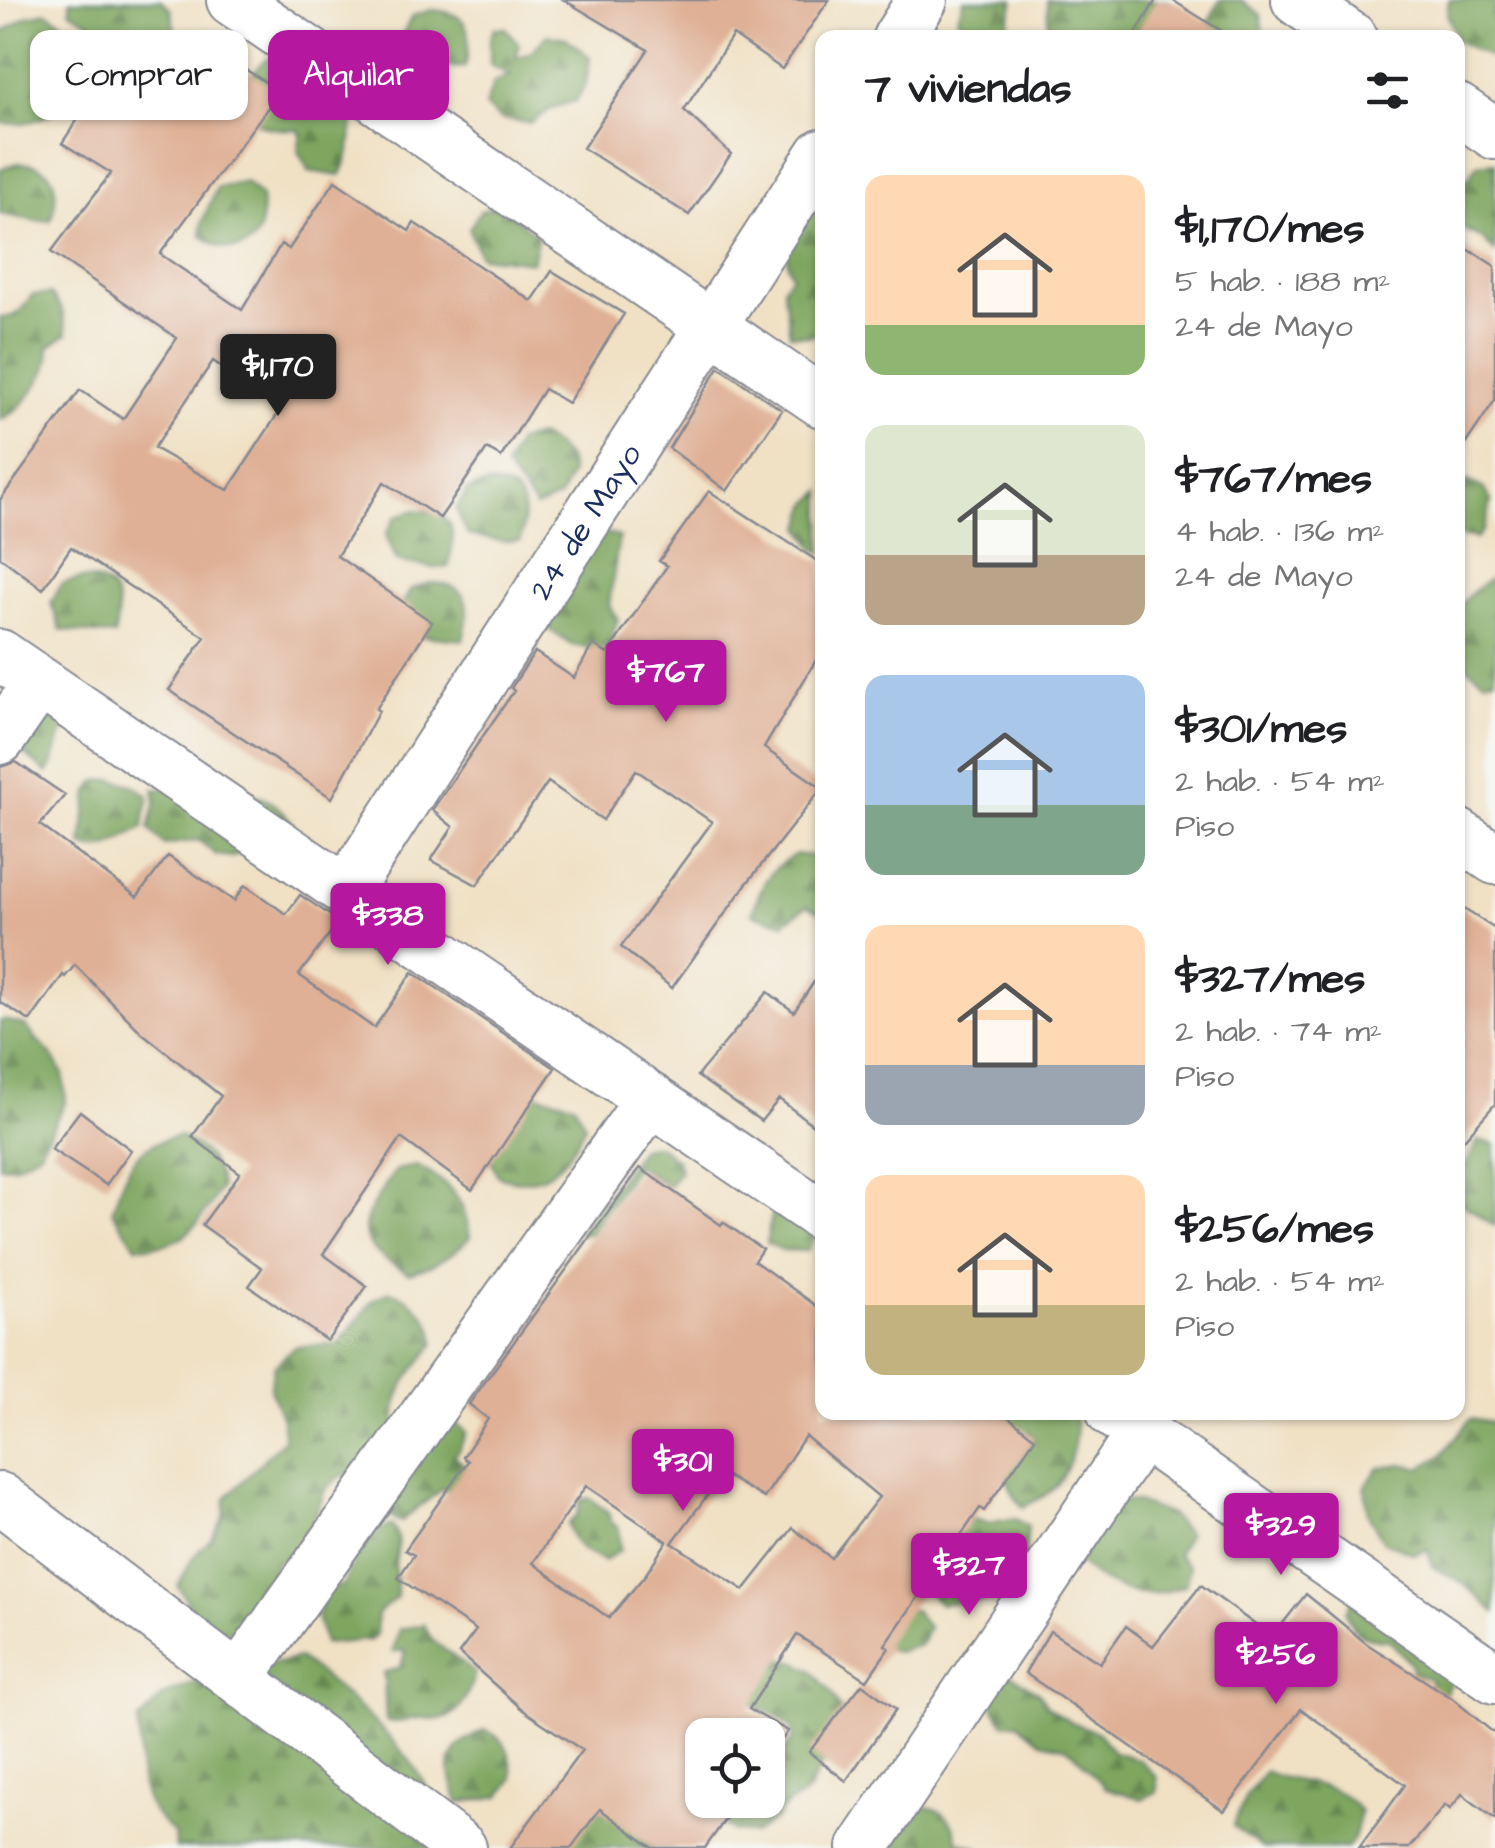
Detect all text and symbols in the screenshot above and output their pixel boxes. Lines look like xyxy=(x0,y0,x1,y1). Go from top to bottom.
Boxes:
chip: Comprar xyxy=(30,30,248,120)
chip: Alquilar xyxy=(268,30,449,120)
text: 7 viviendas xyxy=(865,61,1072,119)
icon: filters xyxy=(1360,63,1415,118)
text: $1,170/mes xyxy=(1175,201,1365,259)
icon: home xyxy=(945,215,1065,335)
text: 5 hab. · 188 m² xyxy=(1175,259,1391,304)
text: 24 de Mayo xyxy=(1175,304,1353,349)
pin: $1,170 xyxy=(197,334,359,419)
text: $1,170 xyxy=(242,344,314,389)
street label: 24 de Mayo xyxy=(519,435,653,609)
text: $767/mes xyxy=(1175,451,1372,509)
icon: home xyxy=(945,465,1065,585)
text: 4 hab. · 136 m² xyxy=(1175,509,1384,554)
text: 24 de Mayo xyxy=(1175,554,1353,599)
pin: $767 xyxy=(607,640,725,725)
text: $767 xyxy=(627,650,705,695)
text: $301/mes xyxy=(1175,701,1347,759)
icon: home xyxy=(945,715,1065,835)
text: 2 hab. · 54 m² xyxy=(1175,759,1385,804)
text: Piso xyxy=(1175,804,1234,849)
pin: $338 xyxy=(329,883,447,968)
text: $338 xyxy=(352,893,424,938)
text: $327/mes xyxy=(1175,951,1365,1009)
icon: home xyxy=(945,965,1065,1085)
text: 2 hab. · 74 m² xyxy=(1175,1009,1382,1054)
text: Piso xyxy=(1175,1054,1234,1099)
text: $256/mes xyxy=(1175,1201,1374,1259)
icon: home xyxy=(945,1215,1065,1335)
text: 2 hab. · 54 m² xyxy=(1175,1259,1385,1304)
text: Piso xyxy=(1175,1304,1234,1349)
pin: $301 xyxy=(624,1429,742,1514)
text: $301 xyxy=(654,1439,712,1484)
pin: $329 xyxy=(1222,1493,1340,1578)
text: $329 xyxy=(1246,1503,1316,1548)
pin: $327 xyxy=(910,1533,1028,1618)
text: $327 xyxy=(933,1543,1005,1588)
pin: $256 xyxy=(1217,1622,1335,1707)
text: $256 xyxy=(1237,1632,1315,1677)
map controls xyxy=(685,1718,785,1818)
button: locate xyxy=(685,1718,785,1818)

